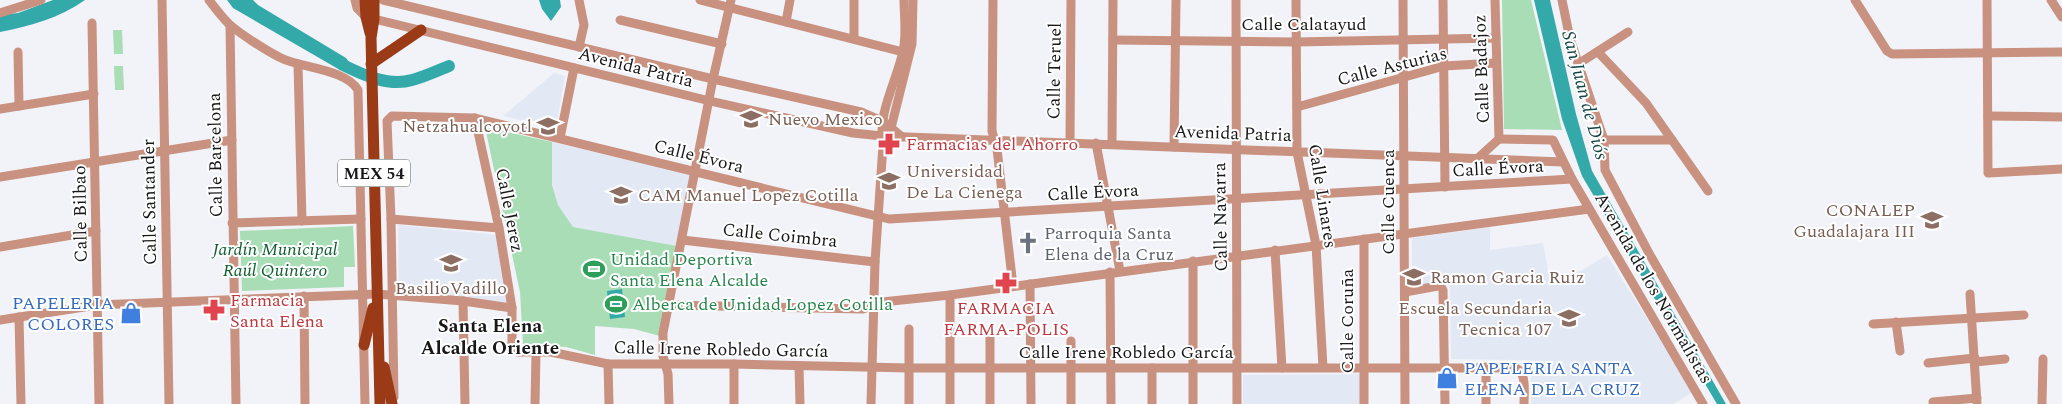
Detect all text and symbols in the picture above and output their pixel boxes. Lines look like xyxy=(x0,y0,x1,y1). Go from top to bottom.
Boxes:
street label: Calle Calatayud xyxy=(1241,11,1367,38)
street label: Calle Badajoz xyxy=(1466,14,1497,124)
street label: Calle Teruel xyxy=(1040,22,1069,120)
water label: San Juan de Diós xyxy=(1553,28,1616,163)
street label: Avenida Patria xyxy=(576,40,696,95)
street label: Calle Asturias xyxy=(1334,40,1450,93)
street label: Calle Barcelona xyxy=(201,92,230,218)
school or university icon: Nuevo Mexico xyxy=(738,106,764,132)
place label: Nuevo Mexico xyxy=(768,106,883,133)
place label: Netzahualcoyotl xyxy=(402,113,532,140)
school or university icon: Netzahualcoyotl xyxy=(535,113,561,139)
street label: Avenida Patria xyxy=(1174,118,1292,149)
pharmacy icon: Farmacias del Ahorro xyxy=(876,131,902,157)
place label: Farmacias del Ahorro xyxy=(906,131,1078,158)
street label: Calle Évora xyxy=(651,132,747,181)
street label: Calle Santander xyxy=(135,139,164,265)
street label: Calle Linares xyxy=(1301,142,1344,250)
street label: Calle Cuenca xyxy=(1375,149,1402,255)
street label: Calle Évora xyxy=(1451,153,1545,184)
place label: Universidad De La Cienega xyxy=(906,158,1023,206)
road number: MEX 54 xyxy=(338,160,410,187)
street label: Calle Navarra xyxy=(1206,162,1235,272)
street label: Calle Bilbao xyxy=(66,165,95,263)
street label: Calle Jerez xyxy=(488,166,531,255)
school or university icon: Universidad De La Cienega xyxy=(876,168,902,194)
street label: Calle Évora xyxy=(1046,177,1140,208)
school or university icon: CAM Manuel Lopez Cotilla xyxy=(608,182,634,208)
place label: CAM Manuel Lopez Cotilla xyxy=(638,182,859,209)
street label: Avenida de los Normalistas xyxy=(1588,188,1719,389)
place label: CONALEP Guadalajara III xyxy=(1793,197,1915,245)
school or university icon: CONALEP Guadalajara III xyxy=(1919,207,1945,233)
street label: Calle Coimbra xyxy=(721,216,839,255)
place label: Parroquia Santa Elena de la Cruz xyxy=(1044,220,1174,268)
church icon: Parroquia Santa Elena de la Cruz xyxy=(1015,230,1041,256)
park label: Jardín Municipal Raúl Quintero xyxy=(210,236,338,284)
place label: Unidad Deportiva Santa Elena Alcalde xyxy=(610,246,768,294)
school or university icon: BasilioVadillo xyxy=(438,250,464,276)
sports icon: Unidad Deportiva Santa Elena Alcalde xyxy=(581,256,607,282)
school or university icon: Ramon Garcia Ruiz xyxy=(1401,264,1427,290)
place label: Ramon Garcia Ruiz xyxy=(1430,264,1585,291)
street label: Calle Coruña xyxy=(1334,268,1361,373)
pharmacy icon: FARMACIA FARMA-POLIS xyxy=(993,270,1019,296)
place label: BasilioVadillo xyxy=(395,275,507,302)
place label: Farmacia Santa Elena xyxy=(230,287,324,335)
place label: PAPELERIA COLORES xyxy=(12,290,114,338)
sports icon: Alberca de Unidad Lopez Cotilla xyxy=(603,291,629,317)
place label: Alberca de Unidad Lopez Cotilla xyxy=(632,291,893,318)
place label: FARMACIA FARMA-POLIS xyxy=(943,295,1069,343)
place label: Escuela Secundaria Tecnica 107 xyxy=(1398,295,1552,343)
pharmacy icon: Farmacia Santa Elena xyxy=(201,297,227,323)
shop icon: PAPELERIA COLORES xyxy=(118,300,144,326)
school or university icon: Escuela Secundaria Tecnica 107 xyxy=(1556,305,1582,331)
district label: Santa Elena Alcalde Oriente xyxy=(421,312,559,363)
street label: Calle Irene Robledo García xyxy=(613,334,829,365)
street label: Calle Irene Robledo García xyxy=(1019,339,1234,366)
place label: PAPELERIA SANTA ELENA DE LA CRUZ xyxy=(1464,355,1640,403)
shop icon: PAPELERIA SANTA ELENA DE LA CRUZ xyxy=(1434,365,1460,391)

